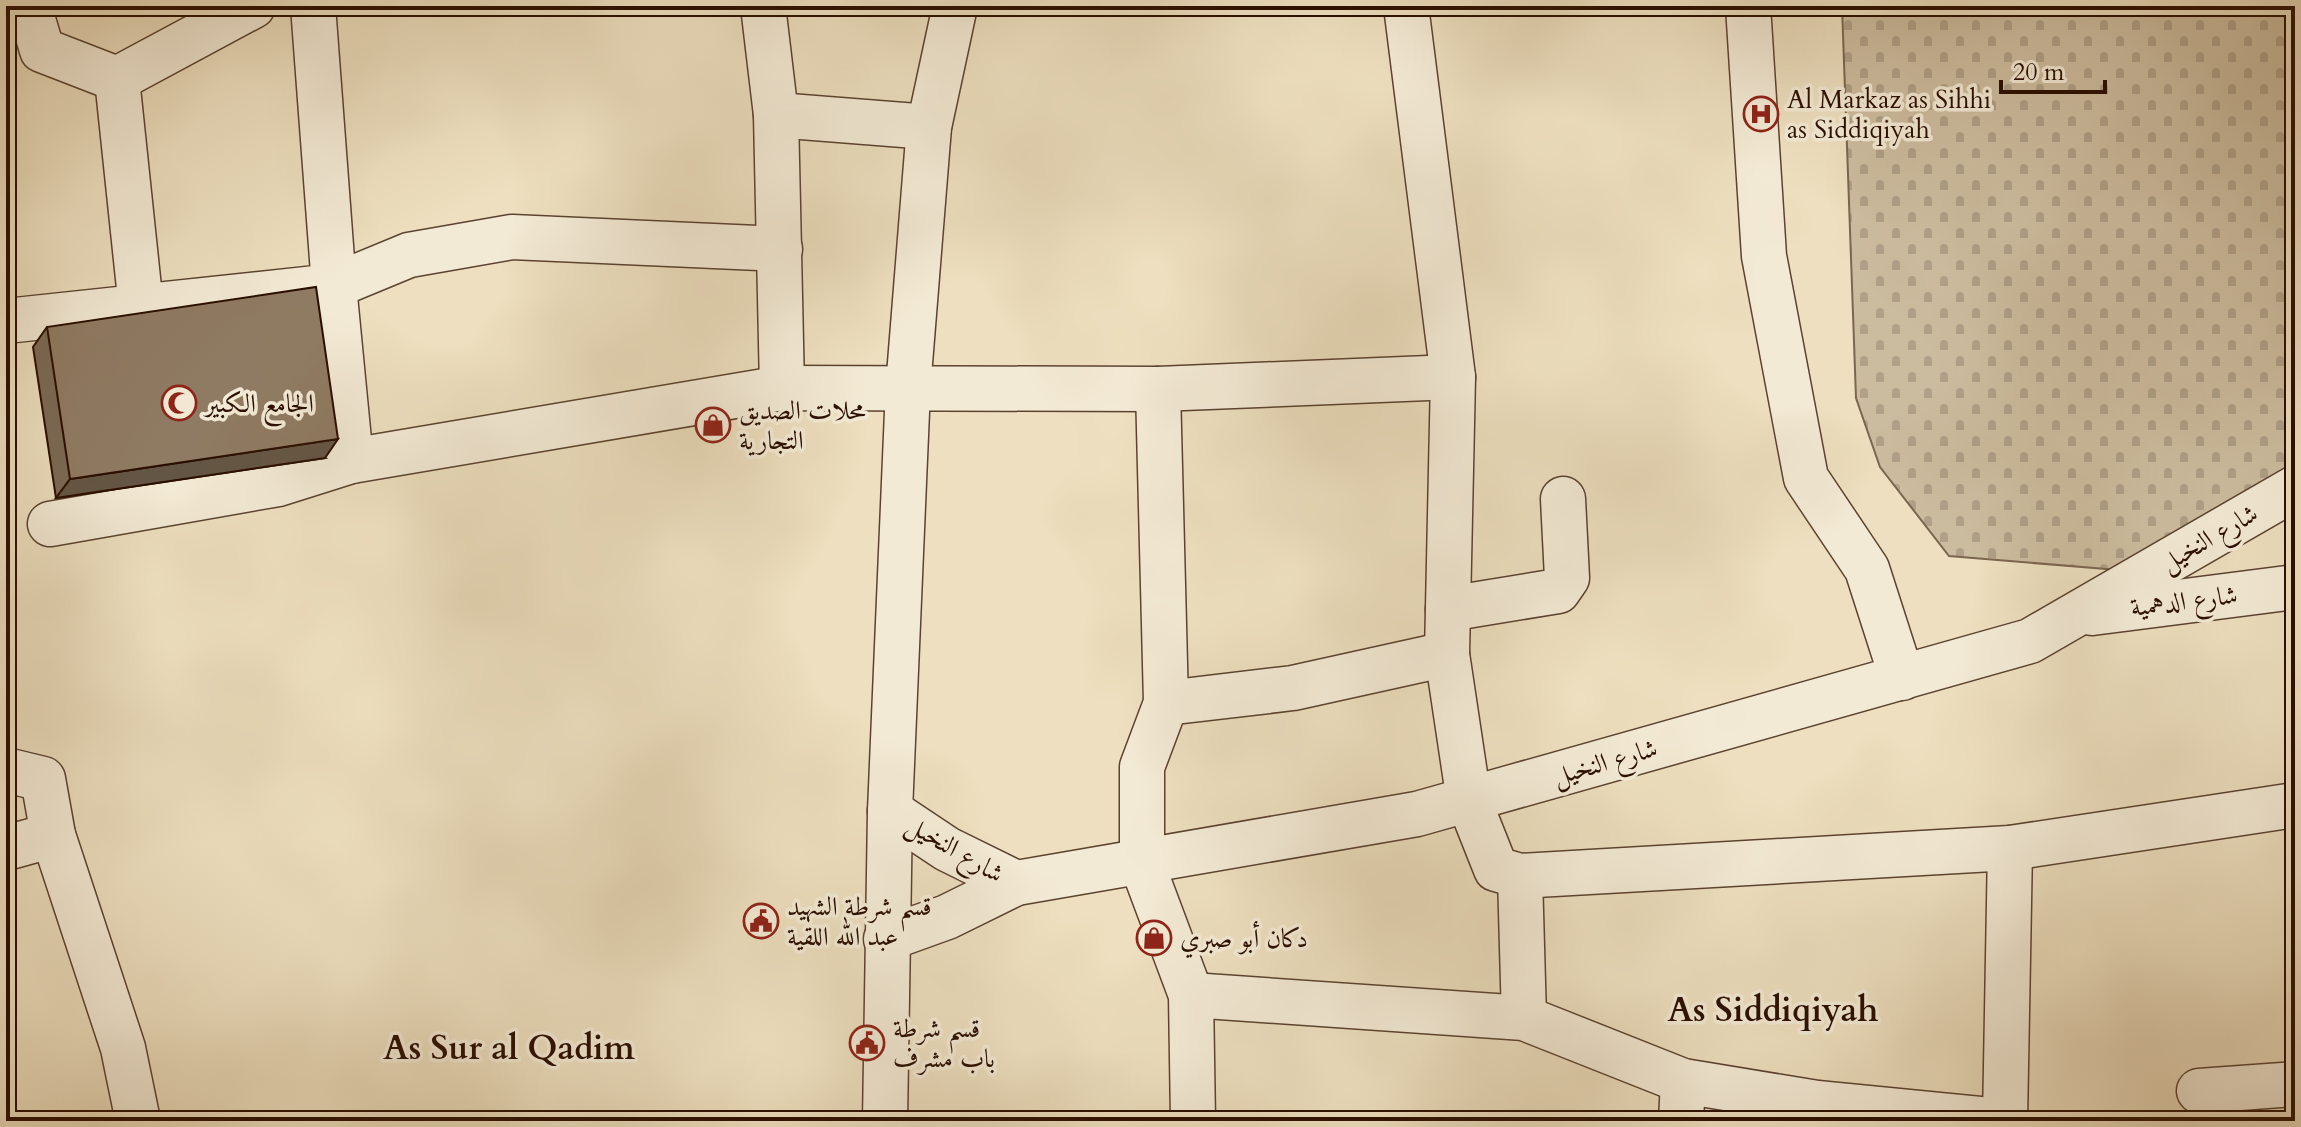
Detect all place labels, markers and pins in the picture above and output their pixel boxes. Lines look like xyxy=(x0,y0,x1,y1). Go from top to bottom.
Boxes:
place label: Al Markaz as Sihhi as Siddiqiyah xyxy=(1787,82,1991,147)
hospital icon: Al Markaz as Sihhi as Siddiqiyah xyxy=(1742,95,1780,133)
mosque icon: الجامع الكبير xyxy=(160,384,198,422)
place label: الجامع الكبير xyxy=(202,386,314,427)
place label: محلات الصديق التجارية xyxy=(739,393,866,458)
shop icon: محلات الصديق التجارية xyxy=(694,406,732,444)
place label: قسم شرطة الشهيد عبد الله اللقية xyxy=(787,889,932,954)
public building icon: قسم شرطة الشهيد عبد الله اللقية xyxy=(742,902,780,940)
shop icon: دكان أبو صبري xyxy=(1135,919,1173,957)
place label: دكان أبو صبري xyxy=(1180,921,1308,959)
place label: قسم شرطة باب مشرف xyxy=(893,1011,995,1076)
public building icon: قسم شرطة باب مشرف xyxy=(848,1024,886,1062)

